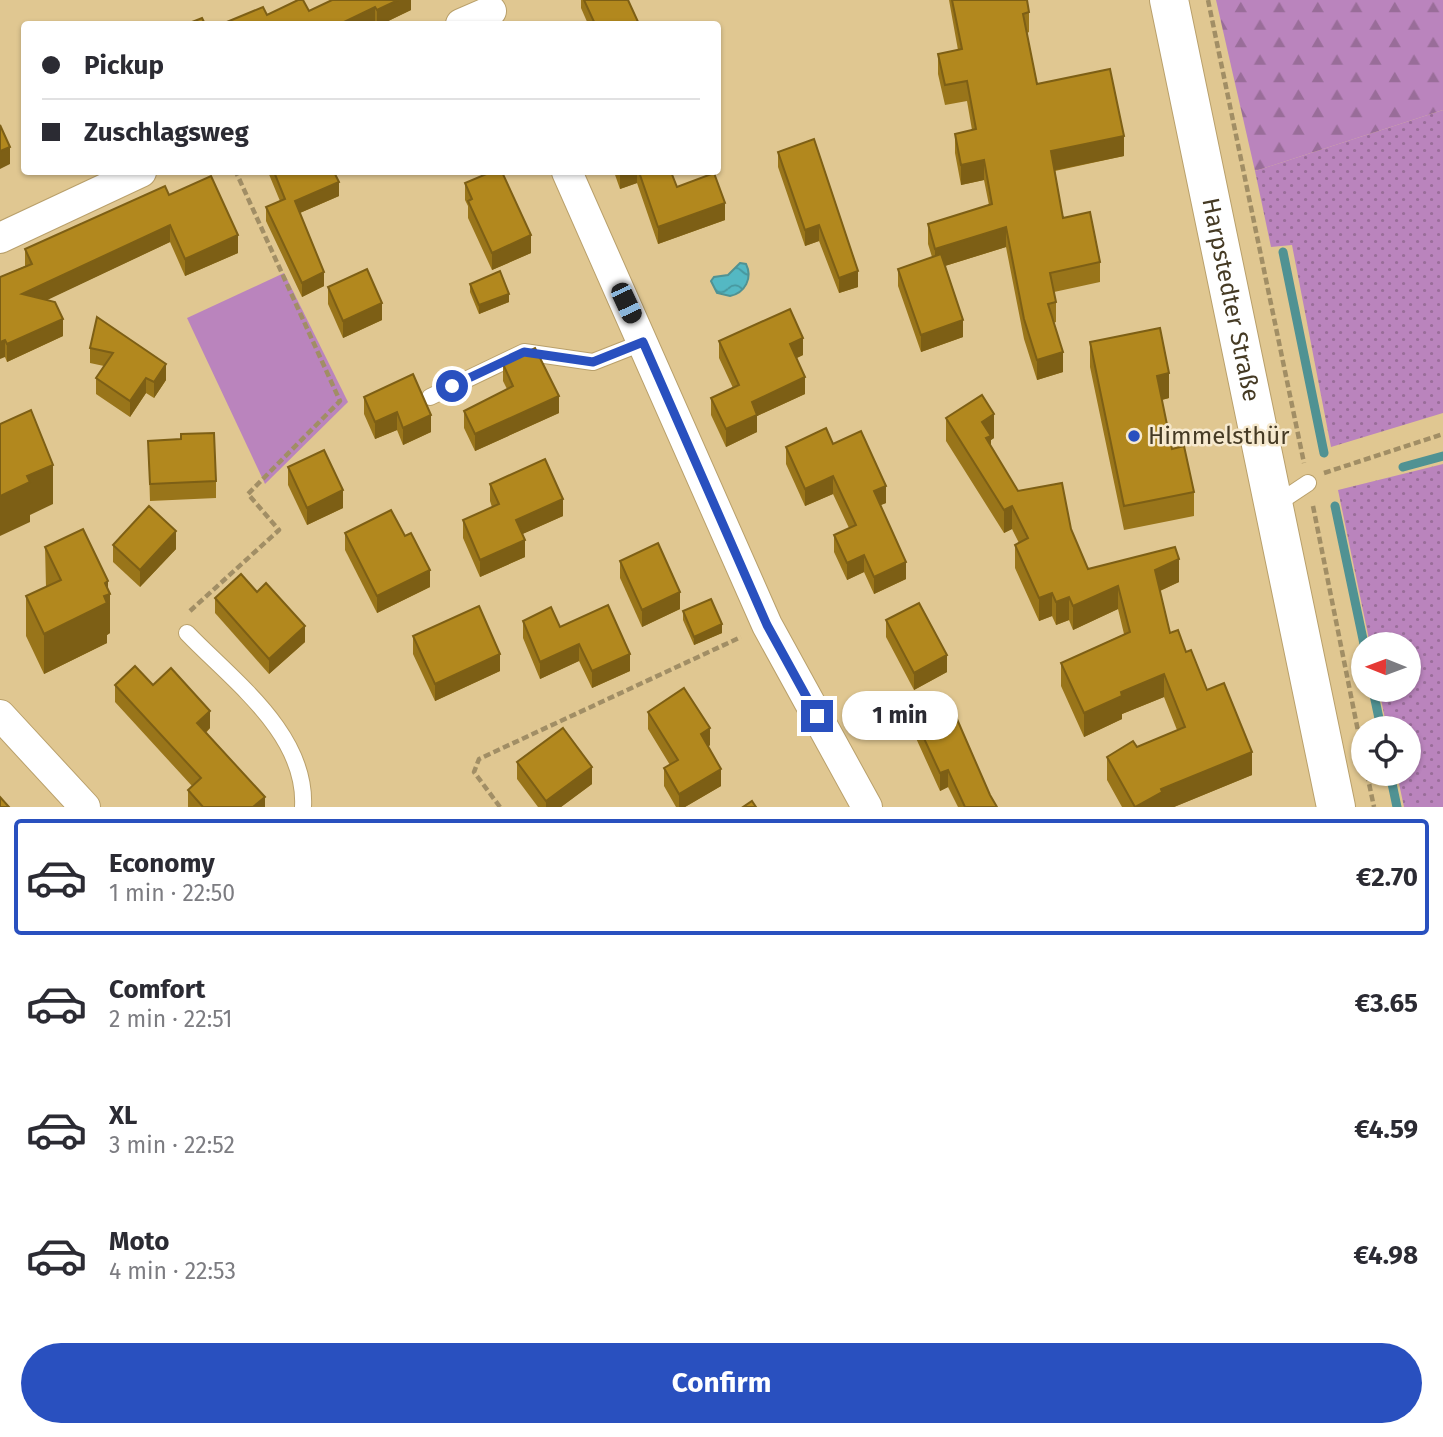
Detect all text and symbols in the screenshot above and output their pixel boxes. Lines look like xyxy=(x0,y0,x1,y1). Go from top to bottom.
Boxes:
text: Pickup xyxy=(84,50,164,81)
text: Zuschlagsweg xyxy=(84,117,249,148)
street label: Harpstedter Straße xyxy=(1196,195,1266,404)
car xyxy=(608,280,645,326)
route start xyxy=(436,370,468,402)
place label: Himmelsthür xyxy=(1148,422,1290,450)
marker: Himmelsthür xyxy=(1126,428,1142,444)
north arrow xyxy=(1351,632,1421,702)
map controls xyxy=(1351,632,1421,786)
callout: 1 min xyxy=(842,692,957,740)
route end xyxy=(801,700,833,732)
text: 1 min xyxy=(872,701,928,729)
button: locate xyxy=(1351,716,1421,786)
icon: car xyxy=(25,846,88,909)
text: Economy xyxy=(109,848,215,879)
text: €2.70 xyxy=(1356,862,1418,893)
text: 1 min · 22:50 xyxy=(109,879,235,907)
icon: car xyxy=(25,972,88,1035)
text: Comfort xyxy=(109,974,205,1005)
text: €3.65 xyxy=(1355,988,1418,1019)
text: 2 min · 22:51 xyxy=(109,1005,233,1033)
icon: car xyxy=(25,1098,88,1161)
text: XL xyxy=(109,1100,137,1131)
text: €4.59 xyxy=(1354,1114,1418,1145)
text: 3 min · 22:52 xyxy=(109,1131,235,1159)
icon: car xyxy=(25,1224,88,1287)
text: Moto xyxy=(109,1226,169,1257)
text: €4.98 xyxy=(1353,1240,1418,1271)
text: 4 min · 22:53 xyxy=(109,1257,236,1285)
button: Confirm xyxy=(21,1343,1422,1423)

